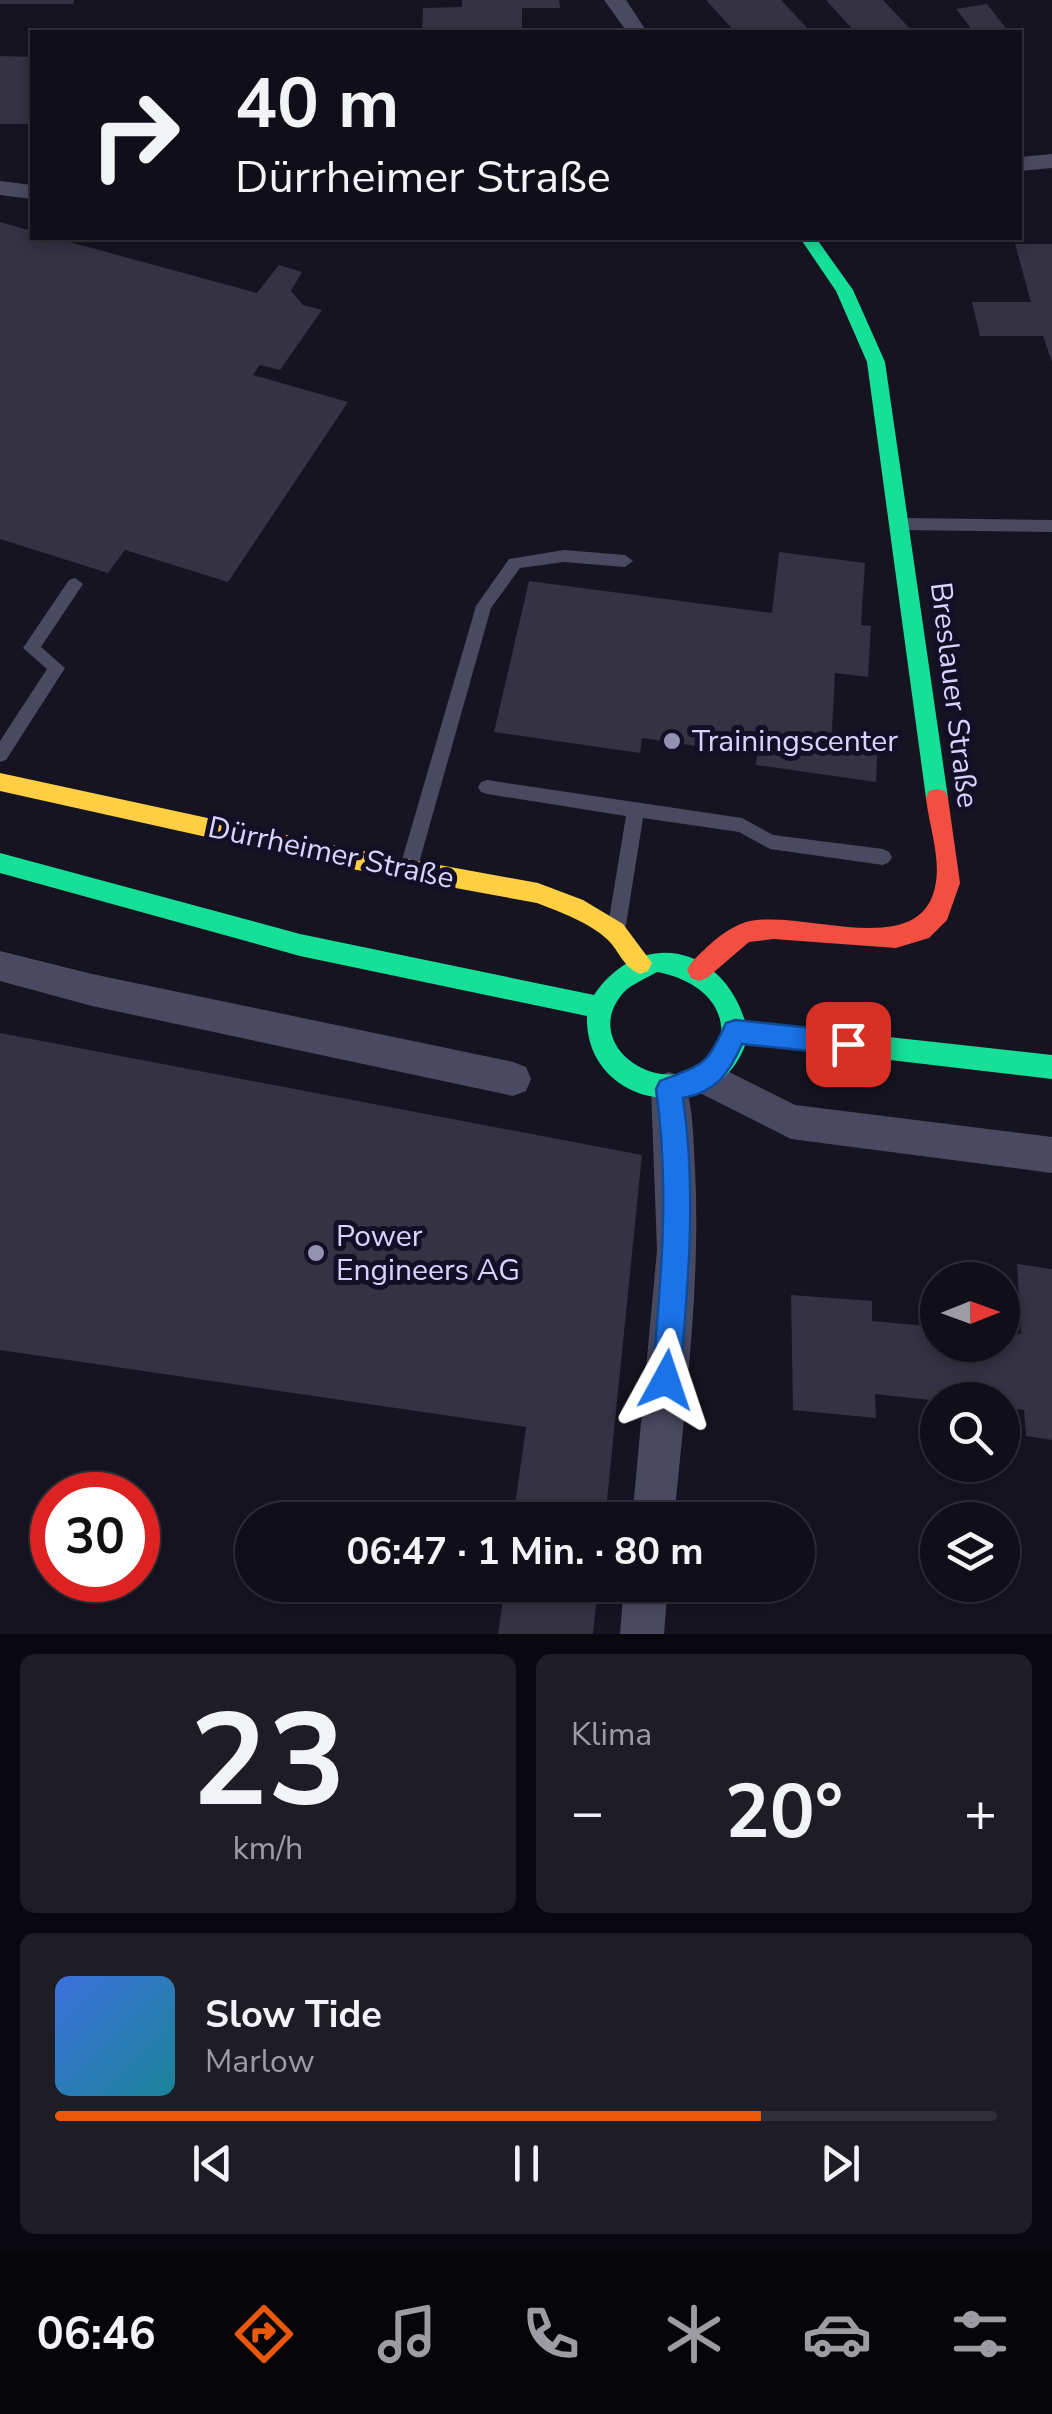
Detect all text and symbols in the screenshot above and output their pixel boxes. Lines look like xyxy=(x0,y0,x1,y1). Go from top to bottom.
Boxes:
text: 40 m xyxy=(235,56,399,152)
icon: right xyxy=(70,70,200,200)
text: Dürrheimer Straße xyxy=(235,147,611,208)
street label: Breslauer Straße xyxy=(920,580,988,810)
place label: Trainingscenter xyxy=(692,721,898,762)
marker: Trainingscenter xyxy=(661,730,683,752)
street label: Dürrheimer Straße xyxy=(204,807,458,899)
pin xyxy=(806,1002,891,1087)
icon: arrive xyxy=(821,1017,876,1072)
place label: Power Engineers AG xyxy=(336,1216,520,1291)
marker: Power Engineers AG xyxy=(305,1242,327,1264)
north arrow xyxy=(920,1262,1020,1362)
map controls xyxy=(920,1262,1020,1602)
position arrow xyxy=(614,1328,718,1432)
button: search xyxy=(920,1382,1020,1482)
speed limit sign: 30 xyxy=(30,1472,160,1602)
button: layers xyxy=(920,1502,1020,1602)
text: 06:47 · 1 Min. · 80 m xyxy=(346,1526,704,1577)
text: 23 xyxy=(190,1673,346,1850)
text: Klima xyxy=(571,1713,652,1756)
text: 20° xyxy=(725,1761,843,1863)
text: − xyxy=(571,1775,604,1850)
text: + xyxy=(964,1775,997,1850)
text: km/h xyxy=(233,1827,303,1870)
text: Slow Tide xyxy=(205,1989,382,2040)
text: Marlow xyxy=(205,2040,315,2083)
icon: previous xyxy=(185,2136,240,2191)
icon: pause xyxy=(499,2136,554,2191)
icon: next xyxy=(813,2136,868,2191)
icon: directions xyxy=(229,2299,299,2369)
icon: music xyxy=(372,2299,442,2369)
icon: phone xyxy=(516,2299,586,2369)
icon: climate xyxy=(659,2299,729,2369)
icon: car xyxy=(802,2299,872,2369)
icon: filters xyxy=(945,2299,1015,2369)
text: 06:46 xyxy=(37,2304,156,2365)

